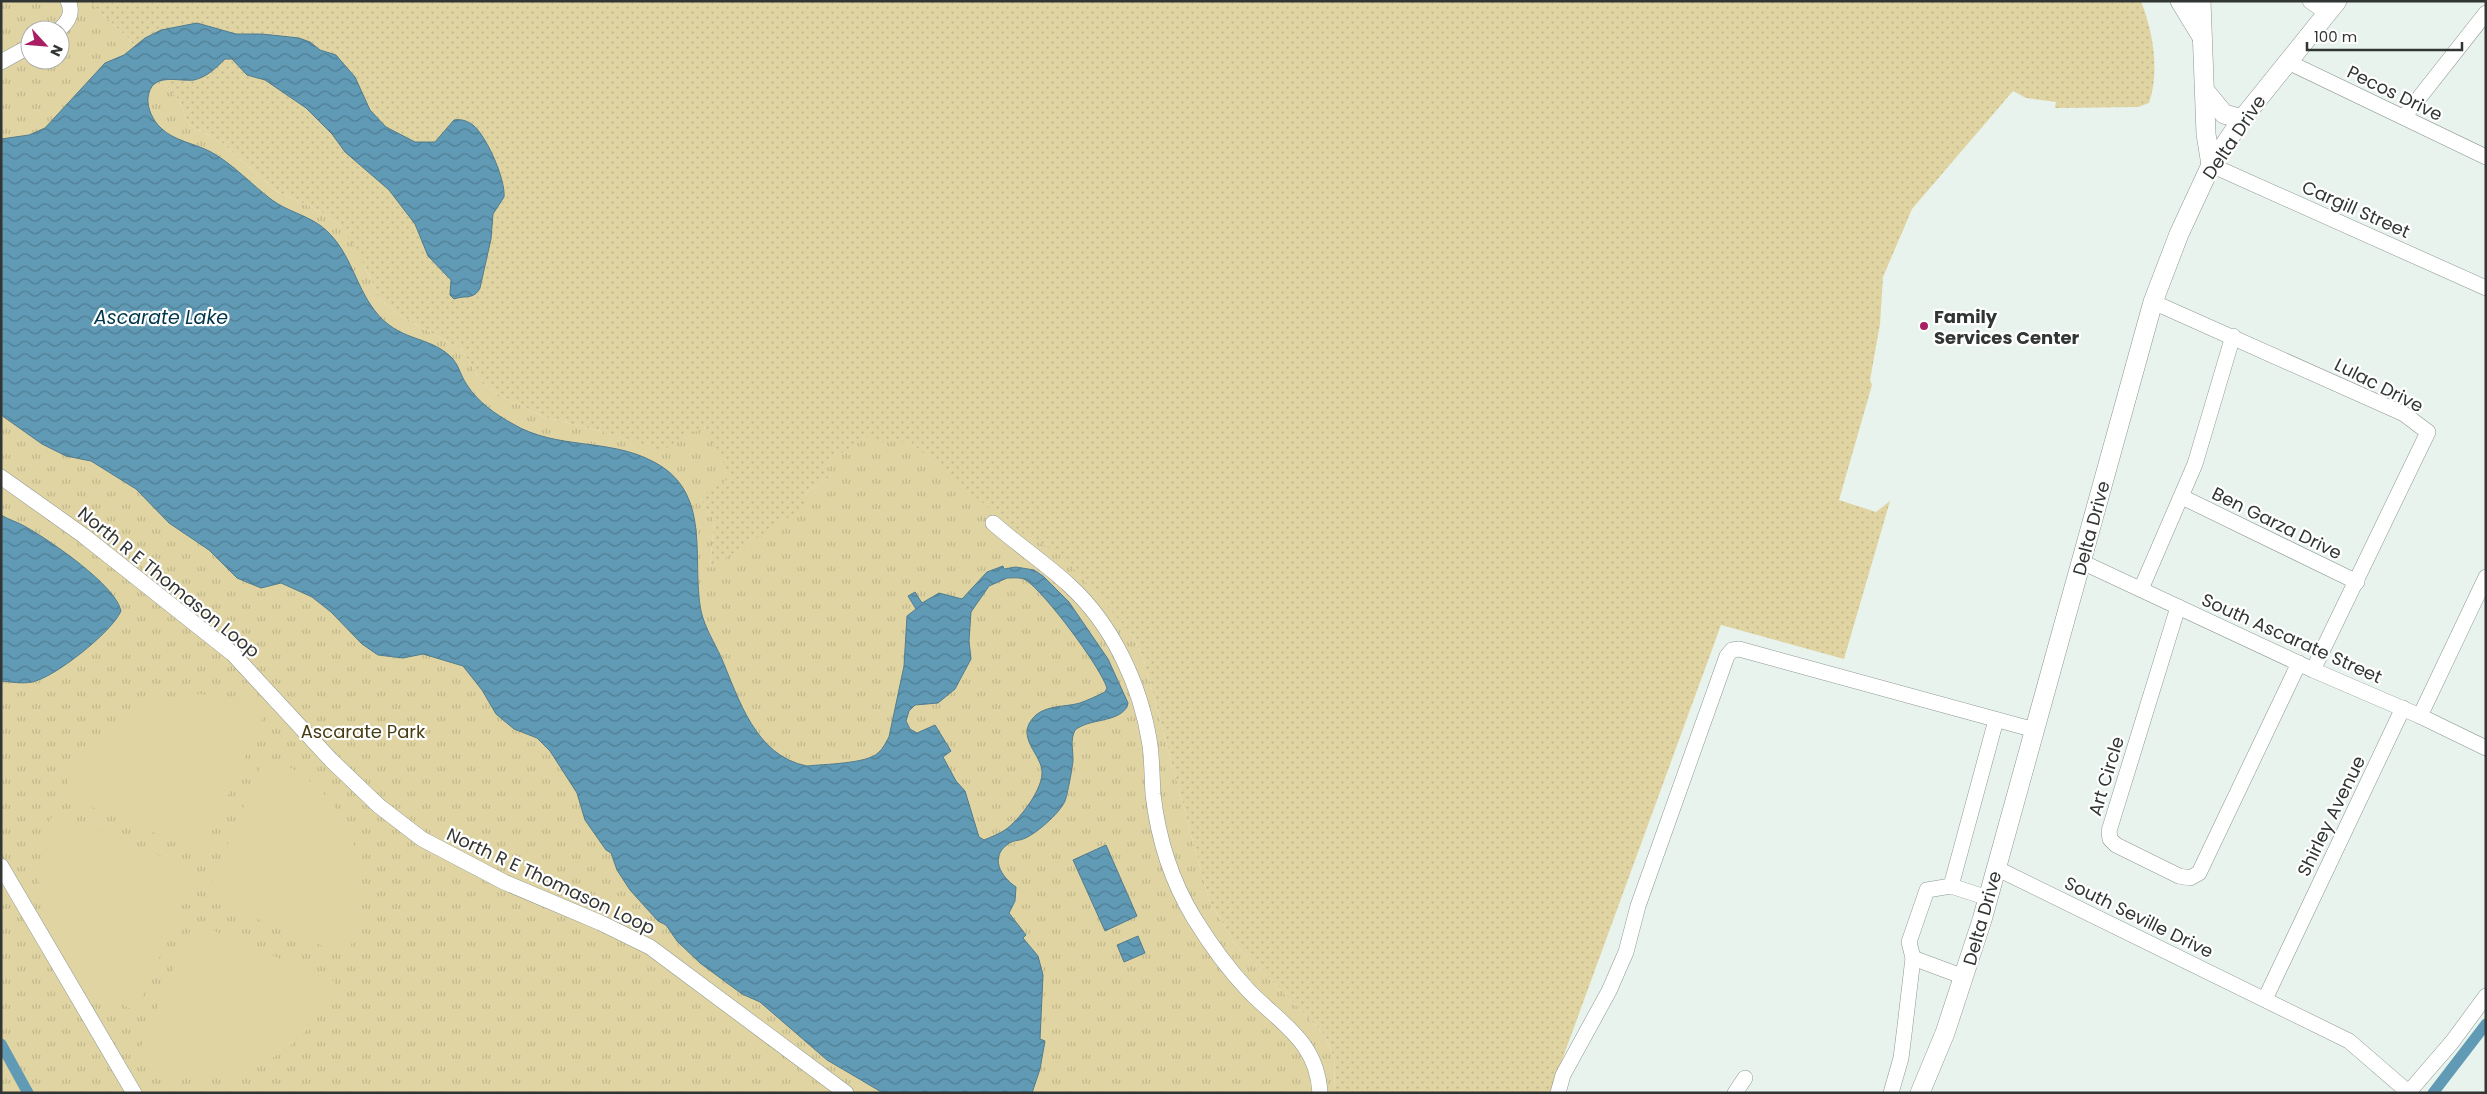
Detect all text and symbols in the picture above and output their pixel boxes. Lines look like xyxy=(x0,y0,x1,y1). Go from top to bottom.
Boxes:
north arrow xyxy=(20,20,70,70)
scale bar xyxy=(2307,20,2462,52)
text: 100 m xyxy=(2314,26,2357,47)
text: N xyxy=(45,42,68,60)
street label: Pecos Drive xyxy=(2343,59,2447,127)
street label: Delta Drive xyxy=(2197,90,2271,184)
street label: Cargill Street xyxy=(2298,174,2414,244)
water label: Ascarate Lake xyxy=(93,304,228,331)
place label: Family Services Center xyxy=(1934,304,2080,350)
marker: Family Services Center xyxy=(1918,320,1930,332)
street label: Lulac Drive xyxy=(2330,352,2428,418)
street label: Delta Drive xyxy=(2066,478,2116,578)
street label: Ben Garza Drive xyxy=(2208,481,2346,565)
street label: North R E Thomason Loop xyxy=(73,501,265,663)
street label: South Ascarate Street xyxy=(2198,587,2386,689)
park label: Ascarate Park xyxy=(301,719,426,744)
street label: Art Circle xyxy=(2082,733,2130,819)
street label: Shirley Avenue xyxy=(2291,751,2371,881)
street label: North R E Thomason Loop xyxy=(443,822,659,940)
street label: Delta Drive xyxy=(1957,868,2007,968)
street label: South Seville Drive xyxy=(2060,870,2218,964)

